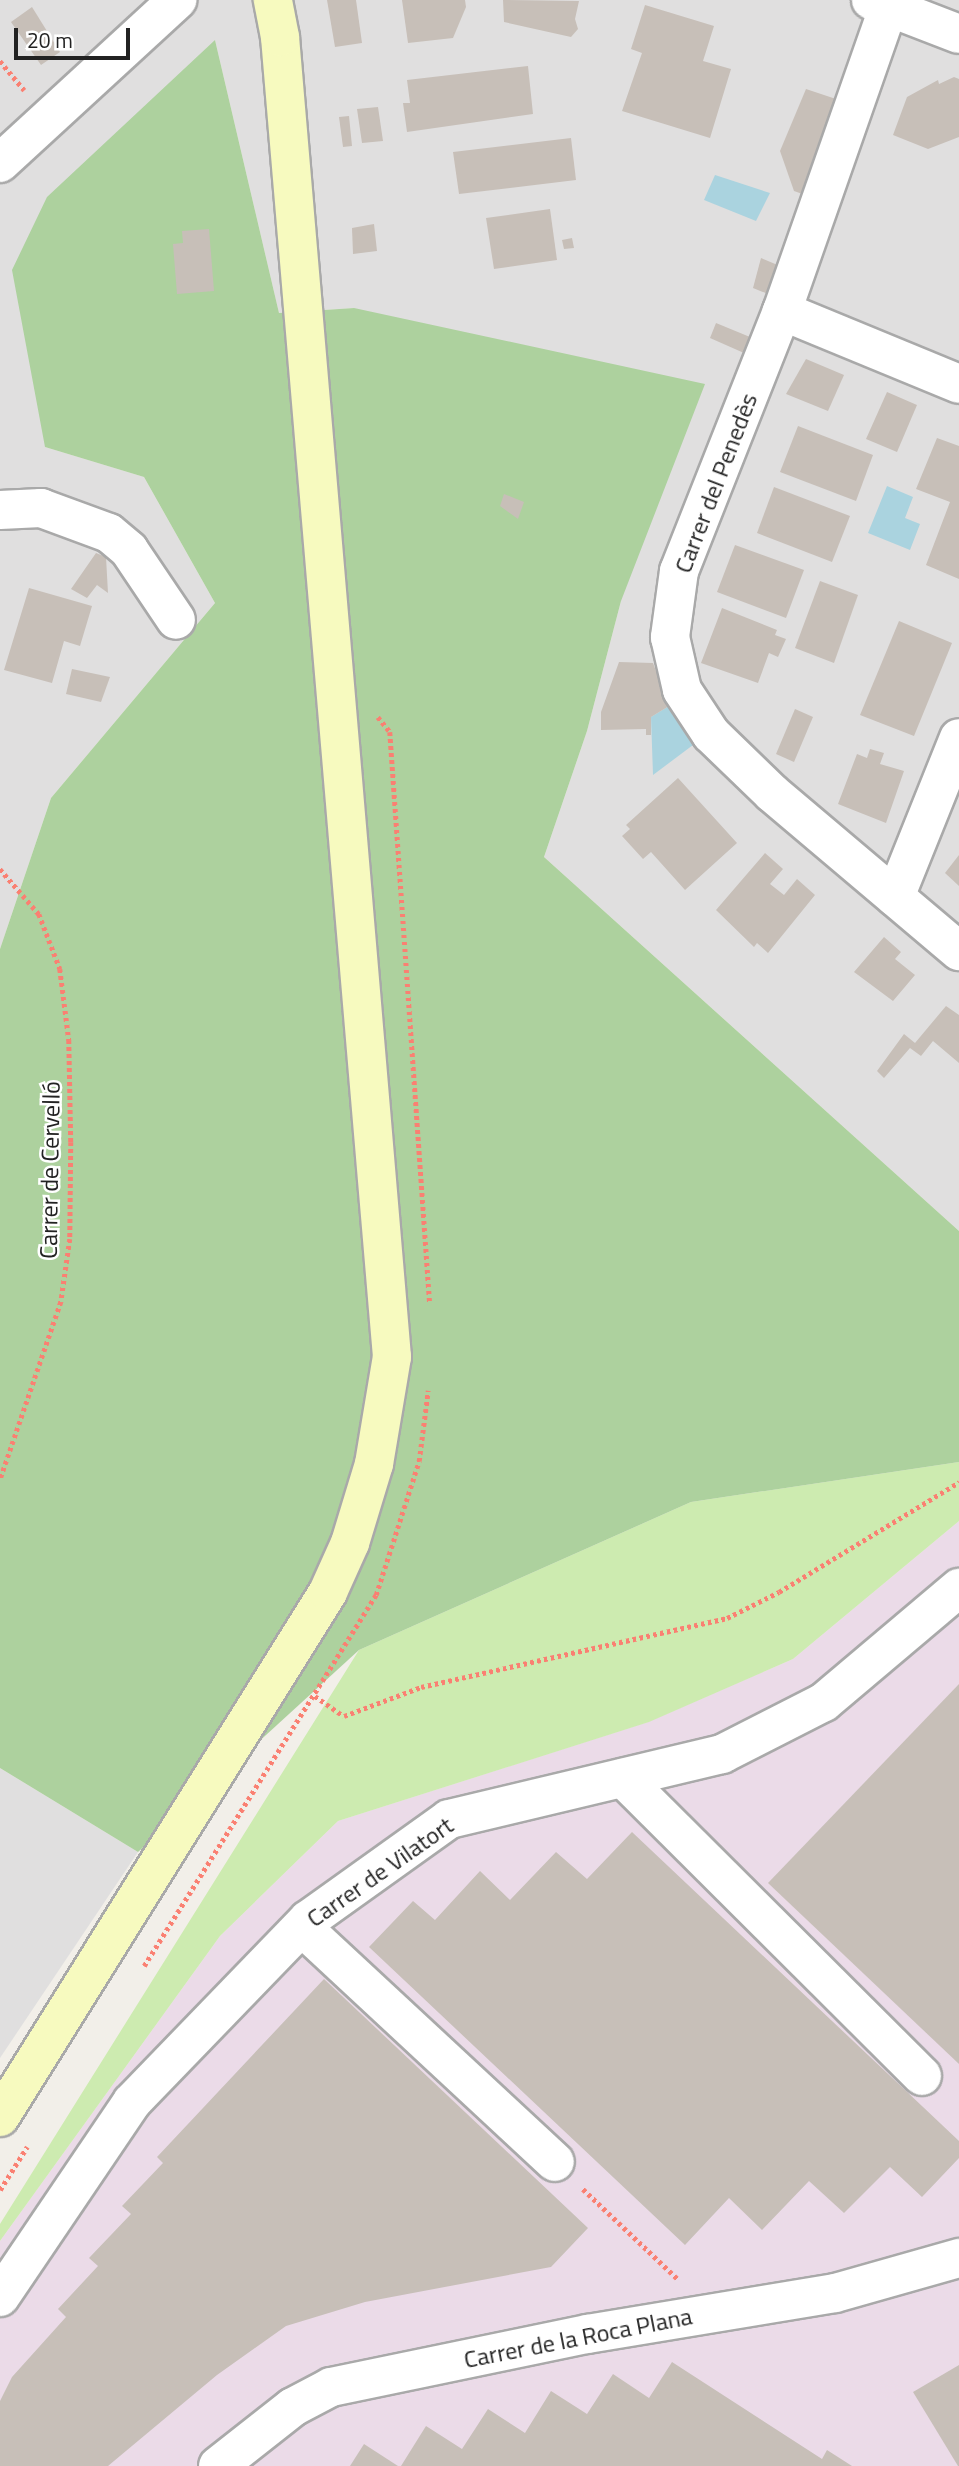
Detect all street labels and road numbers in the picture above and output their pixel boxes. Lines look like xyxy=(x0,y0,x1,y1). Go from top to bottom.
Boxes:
street label: Carrer del Penedès xyxy=(669,389,763,577)
street label: Carrer de Cervelló xyxy=(34,1081,66,1259)
street label: Carrer de Vilatort xyxy=(301,1811,459,1933)
street label: Carrer de la Roca Plana xyxy=(461,2302,695,2374)

